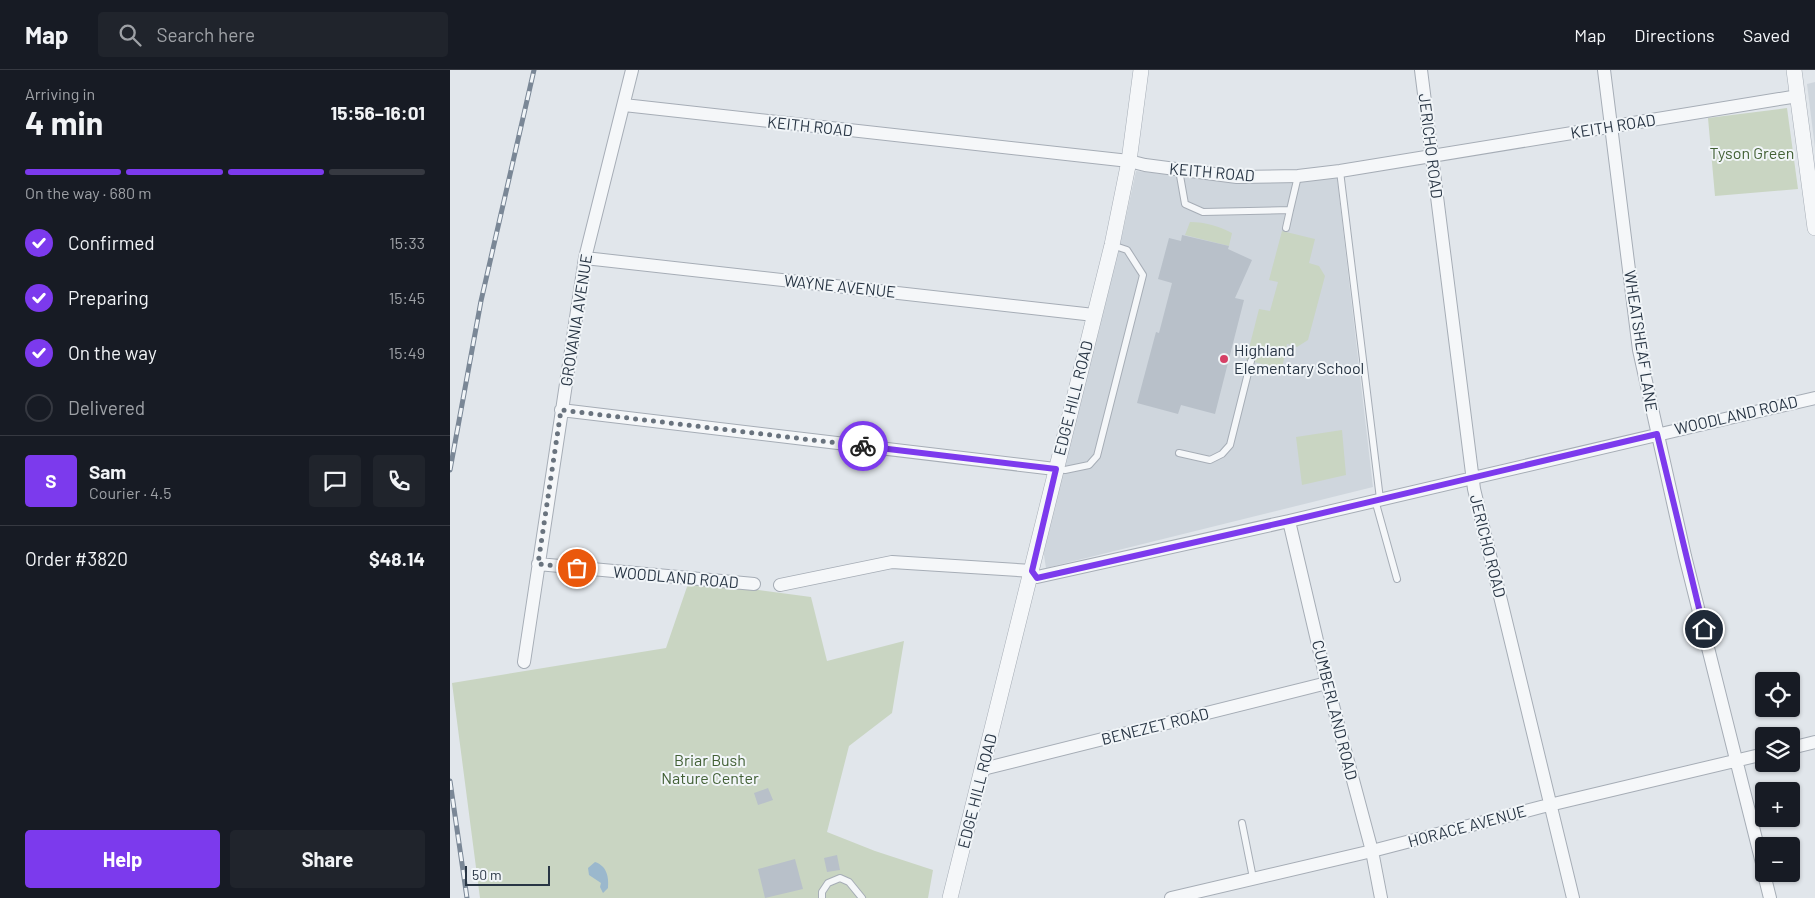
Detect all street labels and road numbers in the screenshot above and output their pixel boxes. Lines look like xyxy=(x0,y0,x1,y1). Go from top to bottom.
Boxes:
street label: JERICHO ROAD xyxy=(1416,92,1447,199)
street label: KEITH ROAD xyxy=(1569,109,1657,142)
street label: KEITH ROAD xyxy=(766,112,854,139)
street label: KEITH ROAD xyxy=(1169,158,1256,185)
street label: GROVANIA AVENUE xyxy=(556,252,595,387)
street label: WHEATSHEAF LANE xyxy=(1621,269,1662,413)
street label: WAYNE AVENUE xyxy=(783,270,897,301)
street label: EDGE HILL ROAD xyxy=(1049,339,1096,457)
street label: WOODLAND ROAD xyxy=(1672,391,1799,438)
street label: JERICHO ROAD xyxy=(1467,492,1510,599)
street label: WOODLAND ROAD xyxy=(612,562,740,591)
street label: CUMBERLAND ROAD xyxy=(1309,638,1362,782)
street label: BENEZET ROAD xyxy=(1099,703,1211,748)
street label: EDGE HILL ROAD xyxy=(953,732,1000,850)
street label: HORACE AVENUE xyxy=(1406,801,1528,850)

